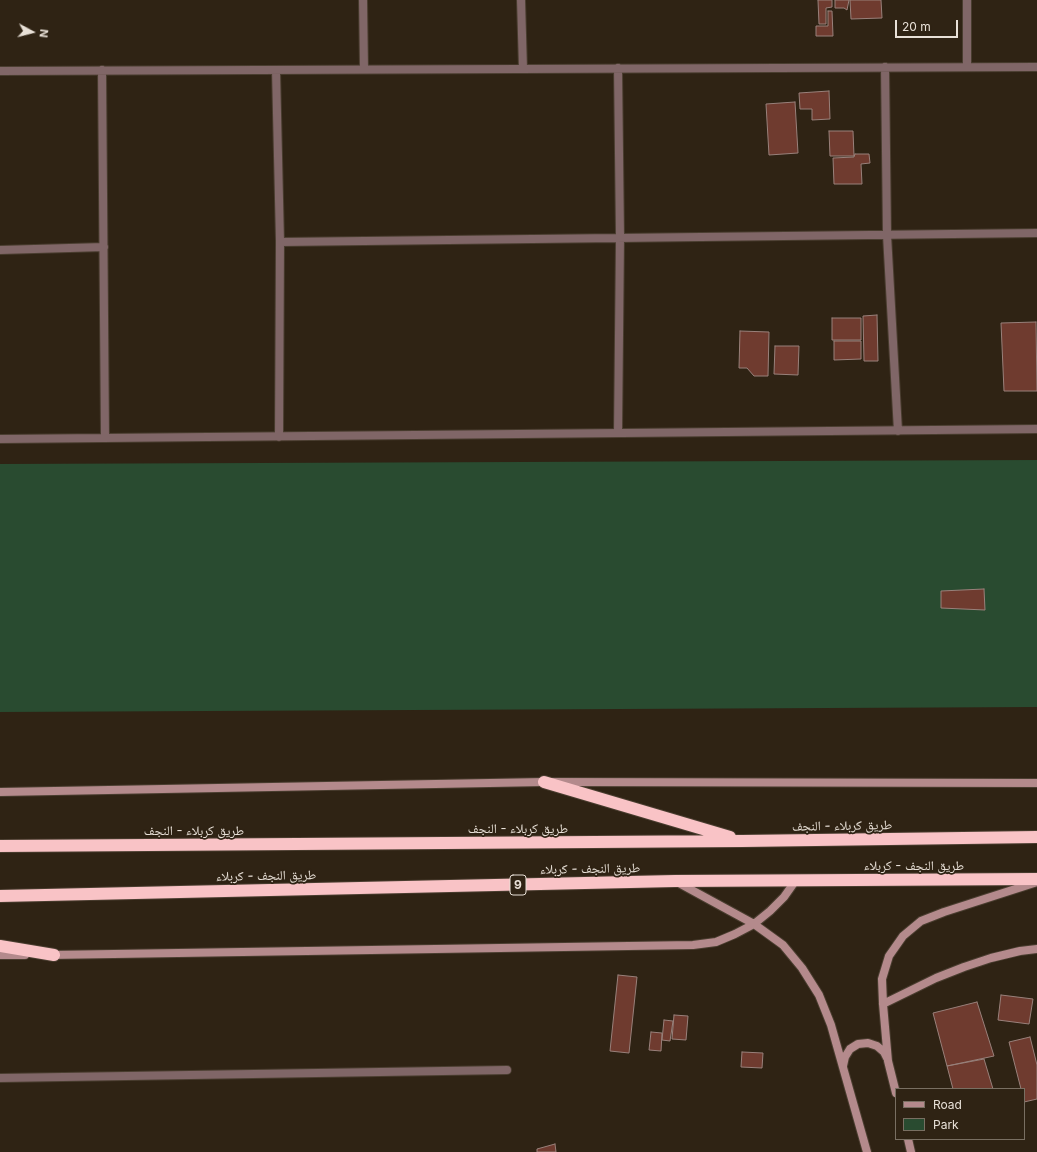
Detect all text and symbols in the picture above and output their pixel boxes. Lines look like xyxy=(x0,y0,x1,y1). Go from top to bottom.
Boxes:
north arrow xyxy=(12,12,52,52)
scale bar xyxy=(897,12,960,38)
text: 20 m xyxy=(902,19,931,34)
text: N xyxy=(36,28,51,38)
street label: طريق کربلاء - النجف xyxy=(792,817,892,835)
street label: طريق کربلاء - النجف xyxy=(468,821,568,837)
street label: طريق کربلاء - النجف xyxy=(144,823,244,839)
street label: طريق النجف - کربلاء xyxy=(864,858,964,874)
street label: طريق النجف - کربلاء xyxy=(540,860,640,878)
street label: طريق النجف - کربلاء xyxy=(216,867,316,885)
road number: 9 xyxy=(510,875,526,895)
legend xyxy=(895,1088,1025,1140)
text: Road xyxy=(933,1097,962,1112)
text: Park xyxy=(933,1117,959,1132)

